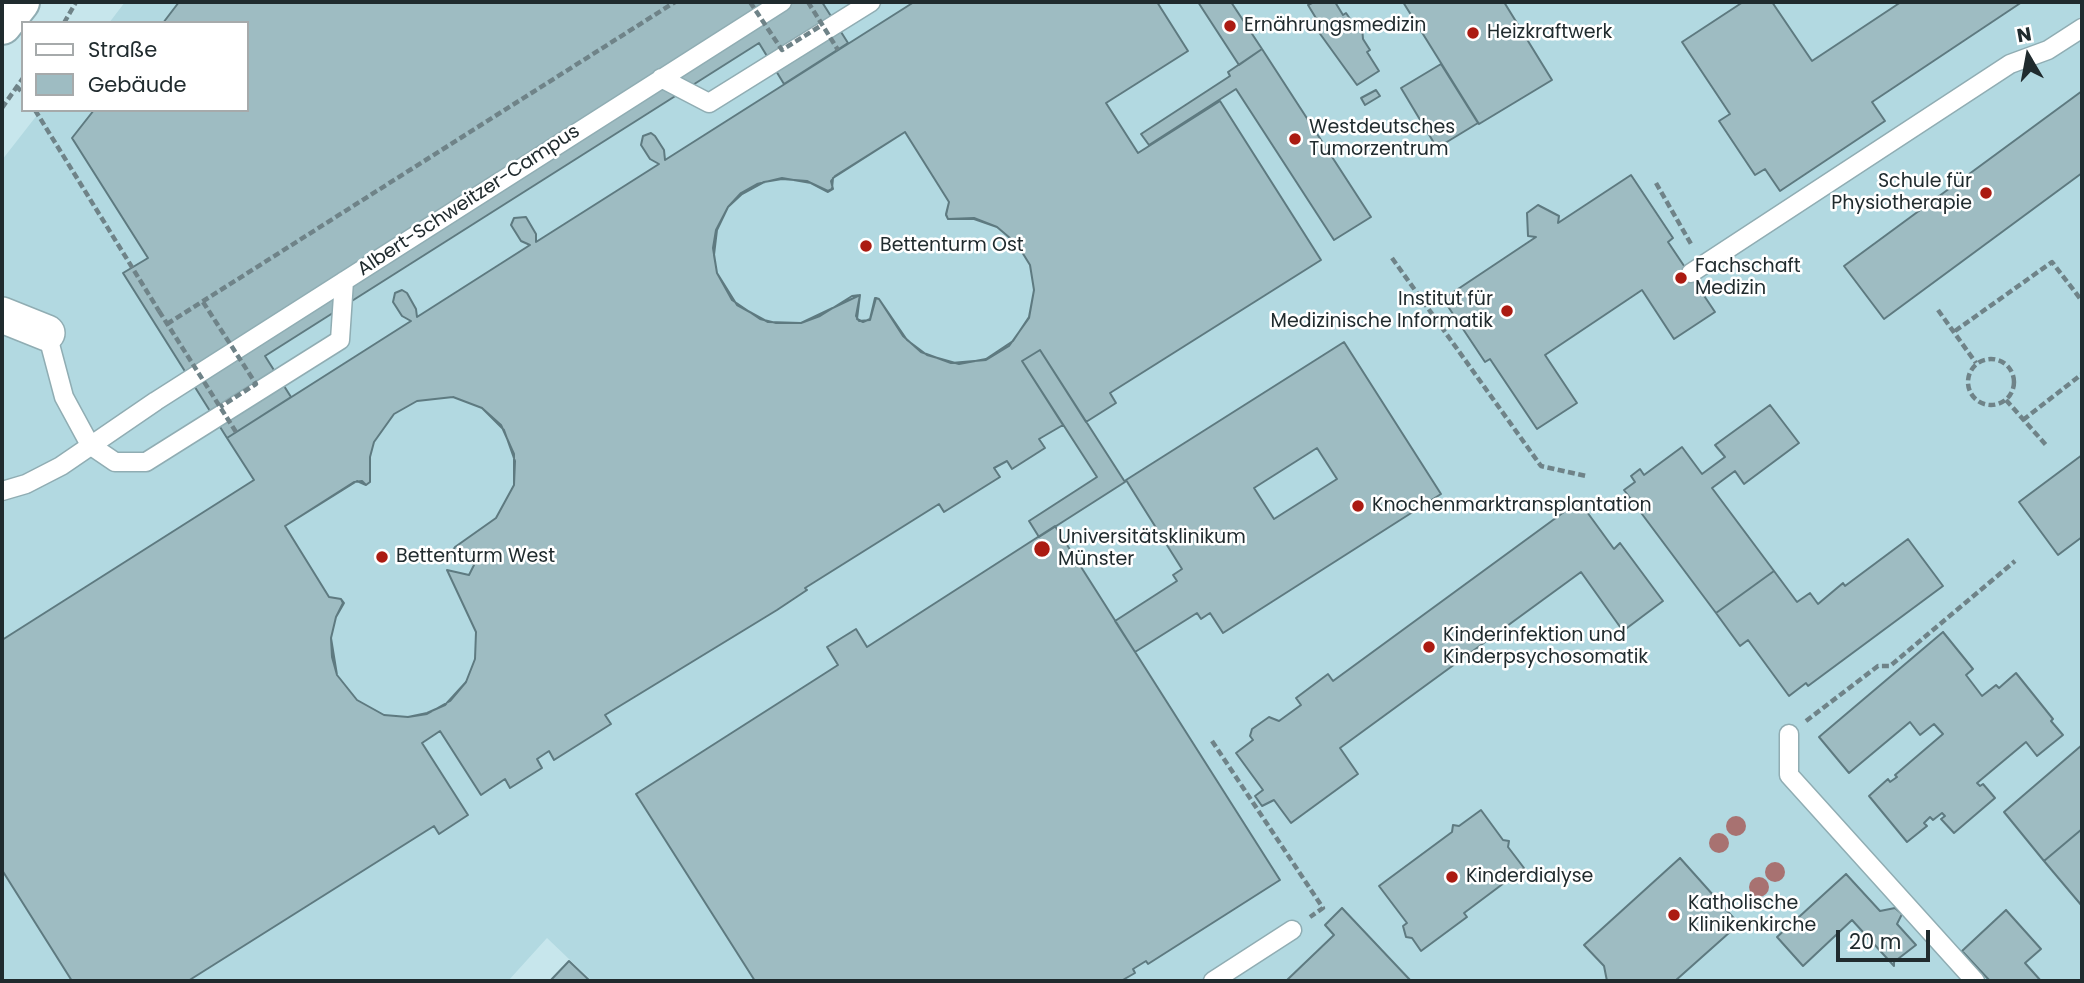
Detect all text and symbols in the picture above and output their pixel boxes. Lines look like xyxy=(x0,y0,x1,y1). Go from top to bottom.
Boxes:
place label: Ernährungsmedizin xyxy=(1244,15,1427,37)
marker: Ernährungsmedizin xyxy=(1222,18,1238,34)
text: N xyxy=(2015,20,2034,49)
legend xyxy=(21,21,248,112)
north arrow xyxy=(1993,21,2063,91)
place label: Heizkraftwerk xyxy=(1487,22,1612,44)
marker: Heizkraftwerk xyxy=(1465,25,1481,41)
text: Straße xyxy=(88,35,157,64)
text: Gebäude xyxy=(88,70,186,99)
place label: Westdeutsches Tumorzentrum xyxy=(1309,117,1455,161)
street label: Albert-Schweitzer-Campus xyxy=(354,121,584,281)
marker: Westdeutsches Tumorzentrum xyxy=(1287,131,1303,147)
place label: Schule für Physiotherapie xyxy=(1831,171,1972,215)
marker: Schule für Physiotherapie xyxy=(1978,185,1994,201)
place label: Bettenturm Ost xyxy=(880,235,1024,257)
marker: Bettenturm Ost xyxy=(858,238,874,254)
place label: Fachschaft Medizin xyxy=(1695,256,1801,300)
marker: Fachschaft Medizin xyxy=(1673,270,1689,286)
place label: Institut für Medizinische Informatik xyxy=(1271,289,1493,333)
marker: Institut für Medizinische Informatik xyxy=(1499,303,1515,319)
place label: Knochenmarktransplantation xyxy=(1372,495,1652,517)
marker: Knochenmarktransplantation xyxy=(1350,498,1366,514)
place label: Universitätsklinikum Münster xyxy=(1058,527,1246,571)
marker: Universitätsklinikum Münster xyxy=(1032,539,1052,559)
place label: Bettenturm West xyxy=(396,546,555,568)
marker: Bettenturm West xyxy=(374,549,390,565)
place label: Kinderinfektion und Kinderpsychosomatik xyxy=(1443,625,1648,669)
marker: Kinderinfektion und Kinderpsychosomatik xyxy=(1421,639,1437,655)
place label: Kinderdialyse xyxy=(1466,866,1593,888)
marker: Kinderdialyse xyxy=(1444,869,1460,885)
place label: Katholische Klinikenkirche xyxy=(1688,893,1816,937)
marker: Katholische Klinikenkirche xyxy=(1666,907,1682,923)
scale bar xyxy=(1839,916,1934,960)
text: 20 m xyxy=(1849,927,1902,956)

